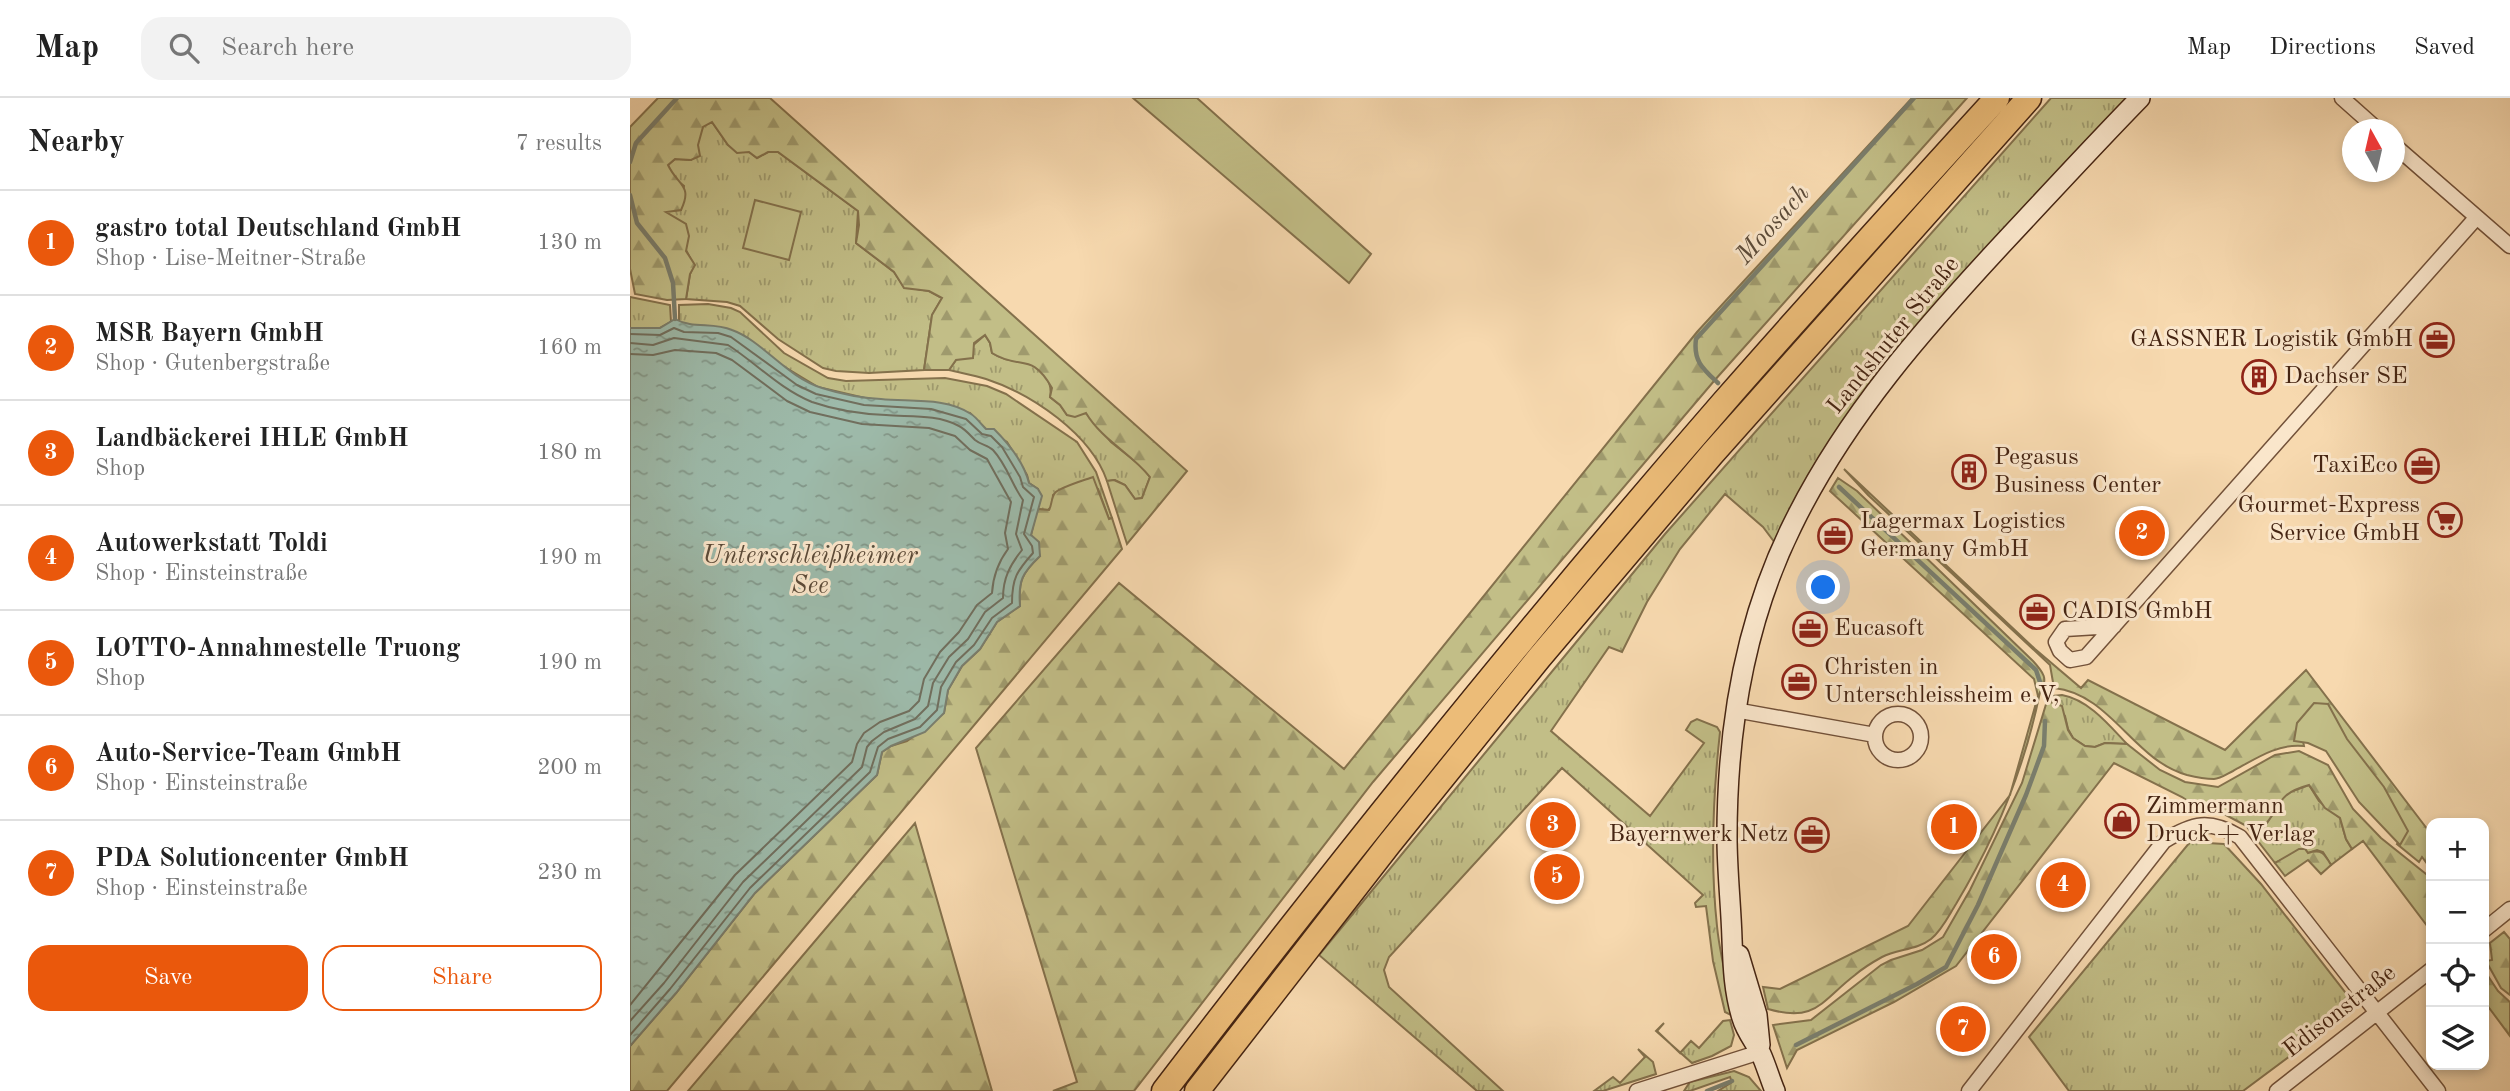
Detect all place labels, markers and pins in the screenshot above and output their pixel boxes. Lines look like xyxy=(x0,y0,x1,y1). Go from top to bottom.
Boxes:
office icon: GASSNER Logistik GmbH xyxy=(2418,321,2456,359)
place label: GASSNER Logistik GmbH xyxy=(2130,328,2413,352)
building icon: Dachser SE xyxy=(2240,358,2278,396)
place label: Dachser SE xyxy=(2284,365,2408,389)
place label: Pegasus Business Center xyxy=(1994,446,2161,498)
office icon: TaxiEco xyxy=(2403,447,2441,485)
building icon: Pegasus Business Center xyxy=(1950,453,1988,491)
place label: TaxiEco xyxy=(2312,454,2398,478)
place label: Gourmet-Express Service GmbH xyxy=(2238,494,2420,546)
supermarket icon: Gourmet-Express Service GmbH xyxy=(2426,501,2464,539)
pin: 2 xyxy=(2119,507,2165,559)
place label: Lagermax Logistics Germany GmbH xyxy=(1860,510,2066,562)
office icon: Lagermax Logistics Germany GmbH xyxy=(1816,517,1854,555)
office icon: CADIS GmbH xyxy=(2018,593,2056,631)
place label: CADIS GmbH xyxy=(2062,600,2212,624)
office icon: Eucasoft xyxy=(1791,610,1829,648)
place label: Eucasoft xyxy=(1834,617,1924,641)
place label: Christen in Unterschleissheim e.V, xyxy=(1824,656,2059,708)
office icon: Christen in Unterschleissheim e.V, xyxy=(1780,663,1818,701)
place label: Zimmermann Druck + Verlag xyxy=(2146,795,2315,847)
pin: 3 xyxy=(1530,799,1576,851)
pin: 1 xyxy=(1931,801,1977,853)
shop icon: Zimmermann Druck + Verlag xyxy=(2103,802,2141,840)
office icon: Bayernwerk Netz xyxy=(1793,816,1831,854)
place label: Bayernwerk Netz xyxy=(1609,823,1788,847)
pin: 5 xyxy=(1534,851,1580,903)
pin: 4 xyxy=(2040,859,2086,911)
pin: 6 xyxy=(1971,931,2017,983)
pin: 7 xyxy=(1940,1003,1986,1055)

